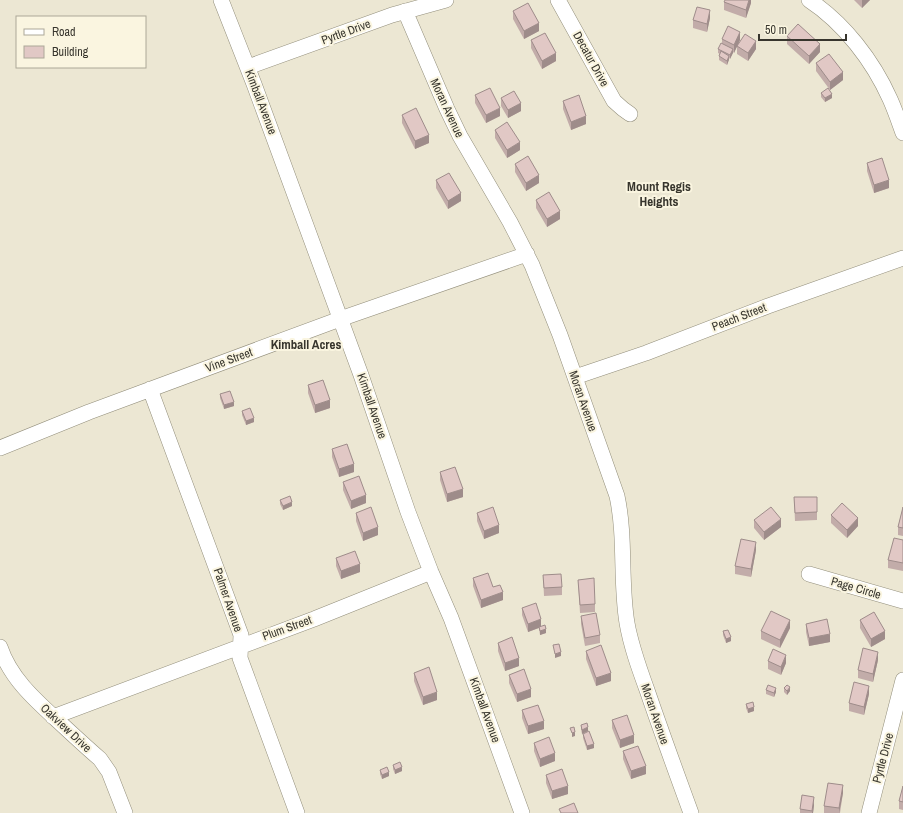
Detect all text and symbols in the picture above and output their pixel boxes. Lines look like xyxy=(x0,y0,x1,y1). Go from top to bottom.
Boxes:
legend xyxy=(16,16,146,68)
street label: Pyrtle Drive xyxy=(319,16,373,48)
scale bar xyxy=(759,16,846,42)
text: 50 m xyxy=(765,22,787,38)
text: Road xyxy=(52,24,76,40)
street label: Decatur Drive xyxy=(569,29,613,89)
text: Building xyxy=(52,44,89,60)
street label: Kimball Avenue xyxy=(241,67,281,137)
street label: Moran Avenue xyxy=(426,76,468,140)
district label: Mount Regis Heights xyxy=(627,178,691,210)
street label: Peach Street xyxy=(710,299,769,335)
district label: Kimball Acres xyxy=(271,336,341,353)
street label: Vine Street xyxy=(203,344,255,376)
street label: Moran Avenue xyxy=(565,368,601,434)
street label: Kimball Avenue xyxy=(353,371,391,441)
street label: Palmer Avenue xyxy=(210,566,246,634)
street label: Page Circle xyxy=(829,573,883,603)
street label: Plum Street xyxy=(260,612,314,644)
street label: Kimball Avenue xyxy=(466,675,504,745)
street label: Moran Avenue xyxy=(637,681,673,747)
street label: Oakview Drive xyxy=(37,700,95,756)
street label: Pyrtle Drive xyxy=(869,731,897,785)

